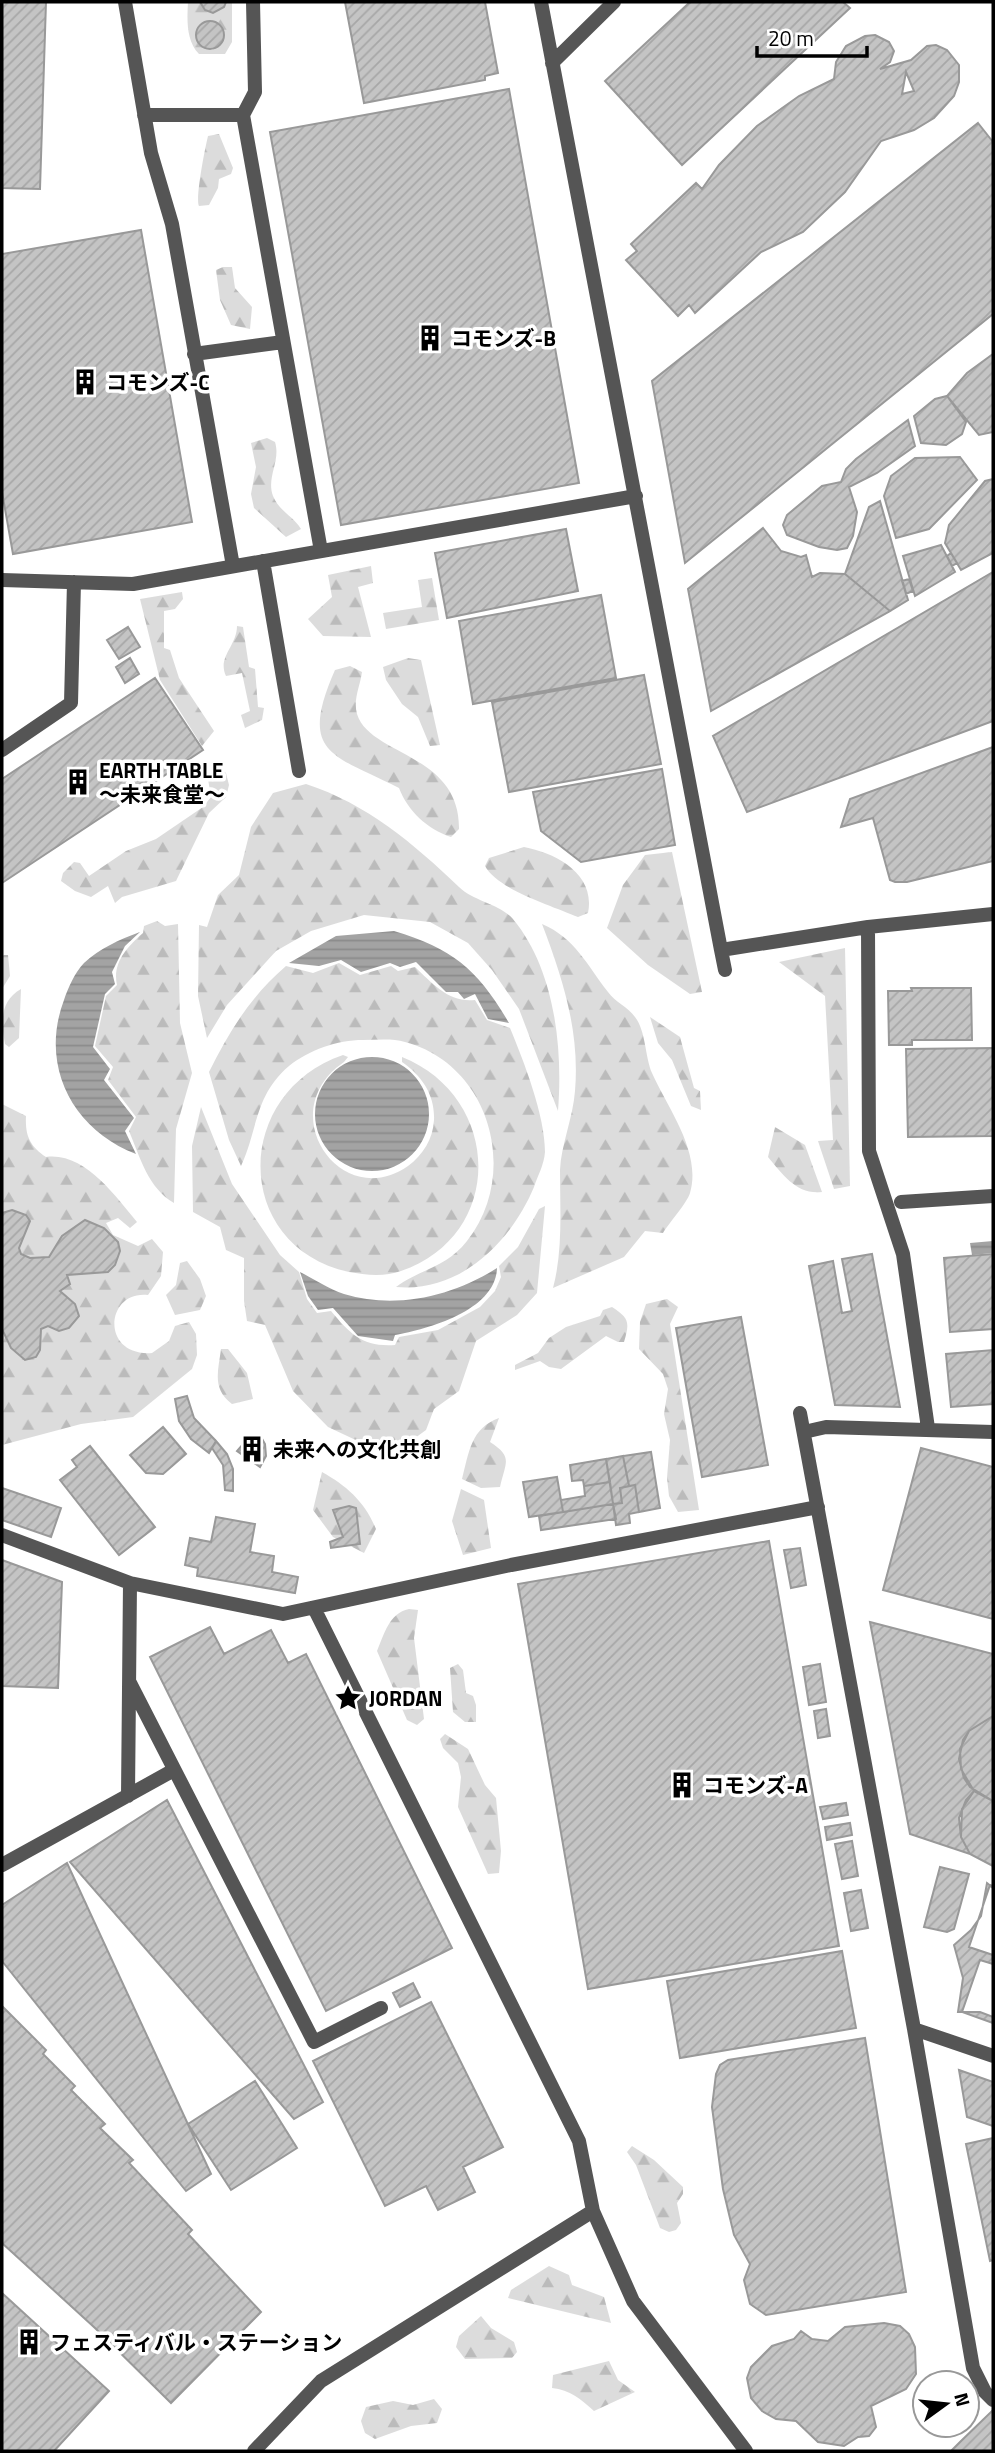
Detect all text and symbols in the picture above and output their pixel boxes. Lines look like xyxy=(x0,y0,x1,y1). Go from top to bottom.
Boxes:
scale bar xyxy=(757,14,867,58)
text: 20 m xyxy=(768,22,814,54)
place label: コモンズ-B xyxy=(451,322,556,354)
building icon: コモンズ-B xyxy=(415,323,445,353)
place label: コモンズ-C xyxy=(106,366,210,398)
building icon: コモンズ-C xyxy=(70,367,100,397)
place label: EARTH TABLE 〜未来食堂〜 xyxy=(99,754,225,810)
building icon: EARTH TABLE 〜未来食堂〜 xyxy=(63,767,93,797)
place label: 未来への文化共創 xyxy=(273,1433,441,1465)
building icon: 未来への文化共創 xyxy=(237,1434,267,1464)
place label: JORDAN xyxy=(369,1682,442,1714)
place icon: JORDAN xyxy=(333,1683,363,1713)
place label: コモンズ-A xyxy=(703,1769,808,1801)
building icon: コモンズ-A xyxy=(667,1770,697,1800)
place label: フェスティバル・ステーション xyxy=(50,2326,342,2358)
building icon: フェスティバル・ステーション xyxy=(14,2327,44,2357)
north arrow xyxy=(911,2369,981,2439)
text: N xyxy=(947,2389,979,2410)

